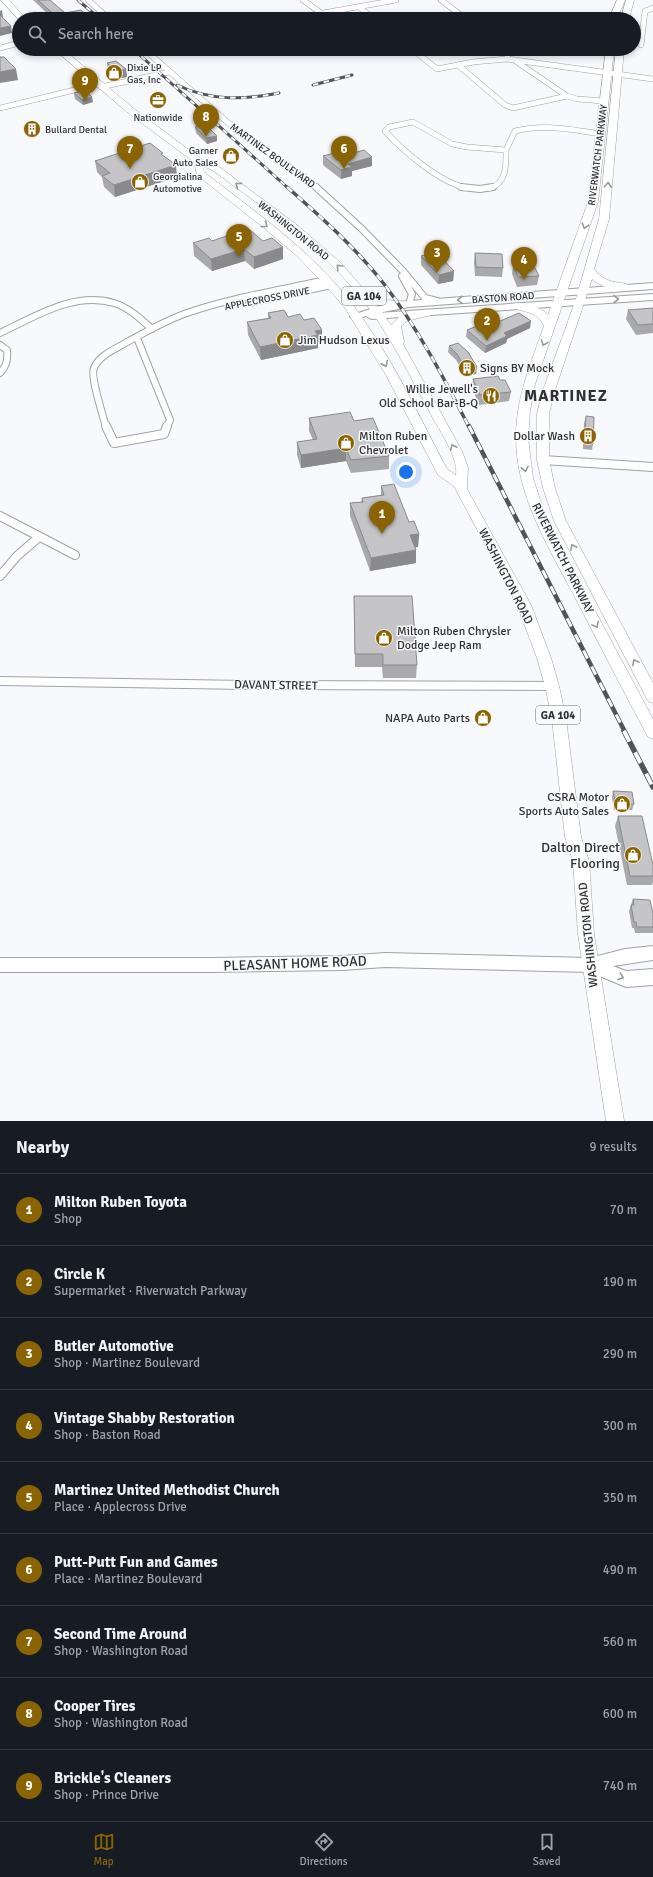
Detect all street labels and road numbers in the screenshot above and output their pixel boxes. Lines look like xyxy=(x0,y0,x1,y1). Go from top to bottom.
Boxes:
street label: RIVERWATCH PARKWAY xyxy=(586,104,610,206)
street label: MARTINEZ BOULEVARD xyxy=(228,121,317,191)
street label: WASHINGTON ROAD xyxy=(255,198,331,263)
street label: APPLECROSS DRIVE xyxy=(223,285,311,313)
road number: GA 104 xyxy=(342,287,386,305)
street label: BASTON ROAD xyxy=(471,290,535,306)
street label: RIVERWATCH PARKWAY xyxy=(528,500,597,616)
street label: WASHINGTON ROAD xyxy=(475,526,536,627)
street label: DAVANT STREET xyxy=(234,677,318,694)
road number: GA 104 xyxy=(536,706,580,724)
street label: WASHINGTON ROAD xyxy=(576,881,601,988)
street label: PLEASANT HOME ROAD xyxy=(223,953,367,974)

